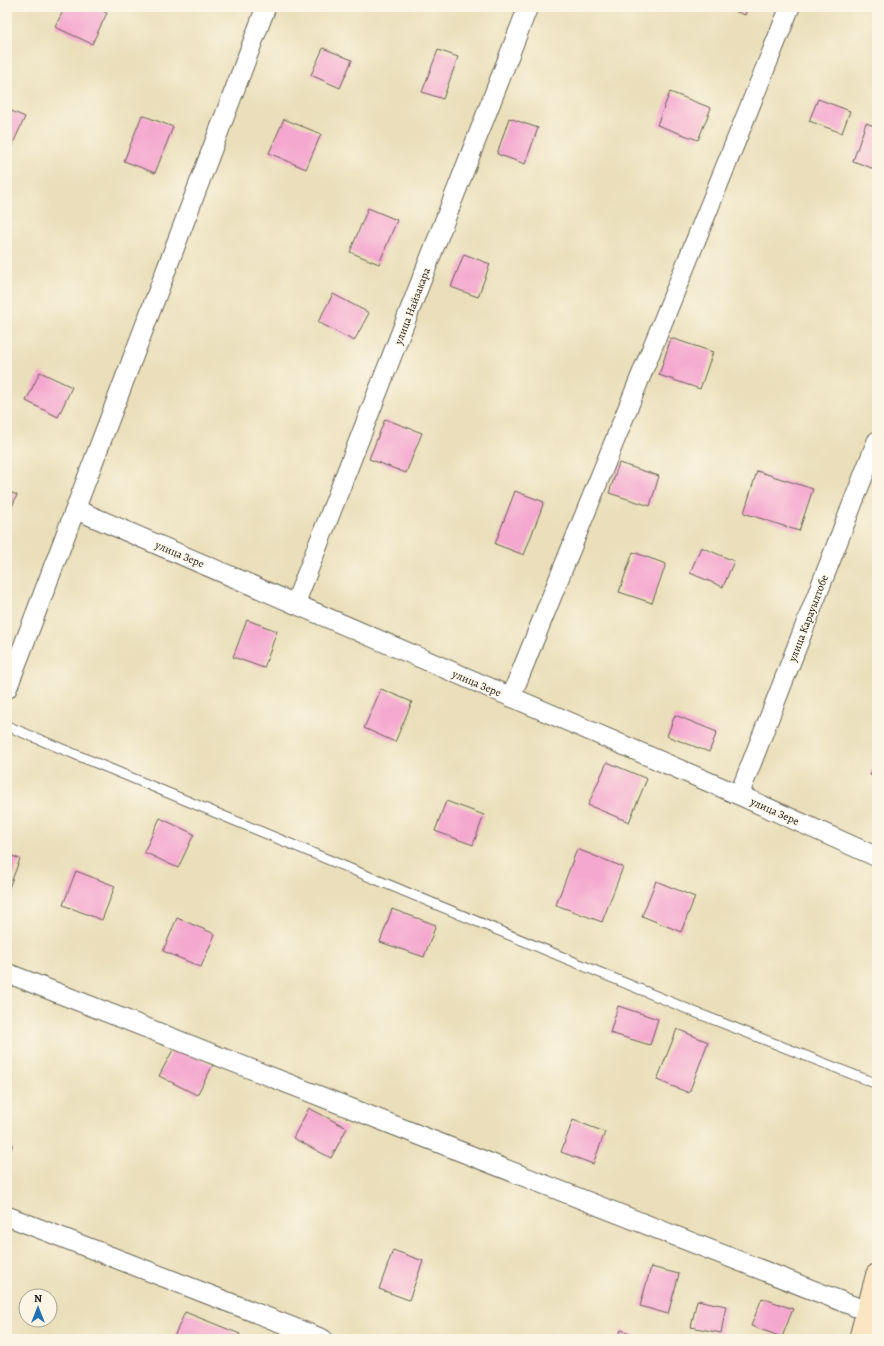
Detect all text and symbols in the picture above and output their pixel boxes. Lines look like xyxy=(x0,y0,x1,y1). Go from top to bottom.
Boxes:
street label: улица Найзакара xyxy=(391,265,434,348)
street label: улица Зере xyxy=(152,537,207,571)
street label: улица Карауылтобе xyxy=(785,573,832,665)
street label: улица Зере xyxy=(449,666,504,700)
street label: улица Зере xyxy=(747,794,801,829)
north arrow xyxy=(18,1288,58,1328)
text: N xyxy=(34,1291,42,1306)

